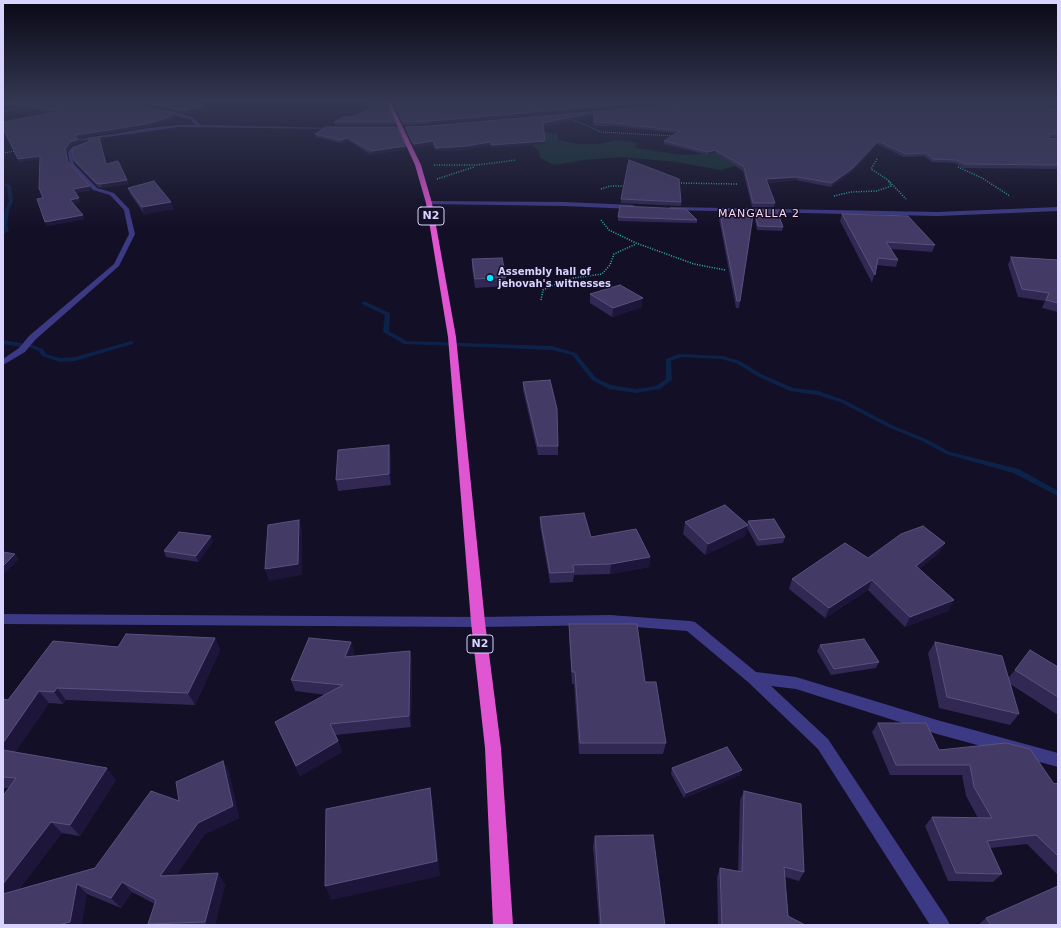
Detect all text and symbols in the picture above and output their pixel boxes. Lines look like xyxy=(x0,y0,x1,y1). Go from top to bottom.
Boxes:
road number: N2 xyxy=(418,207,444,225)
district label: MANGALLA 2 xyxy=(718,207,800,221)
place label: Assembly hall of jehovah's witnesses xyxy=(498,266,611,290)
marker: Assembly hall of jehovah's witnesses xyxy=(485,273,495,283)
road number: N2 xyxy=(467,635,493,653)

